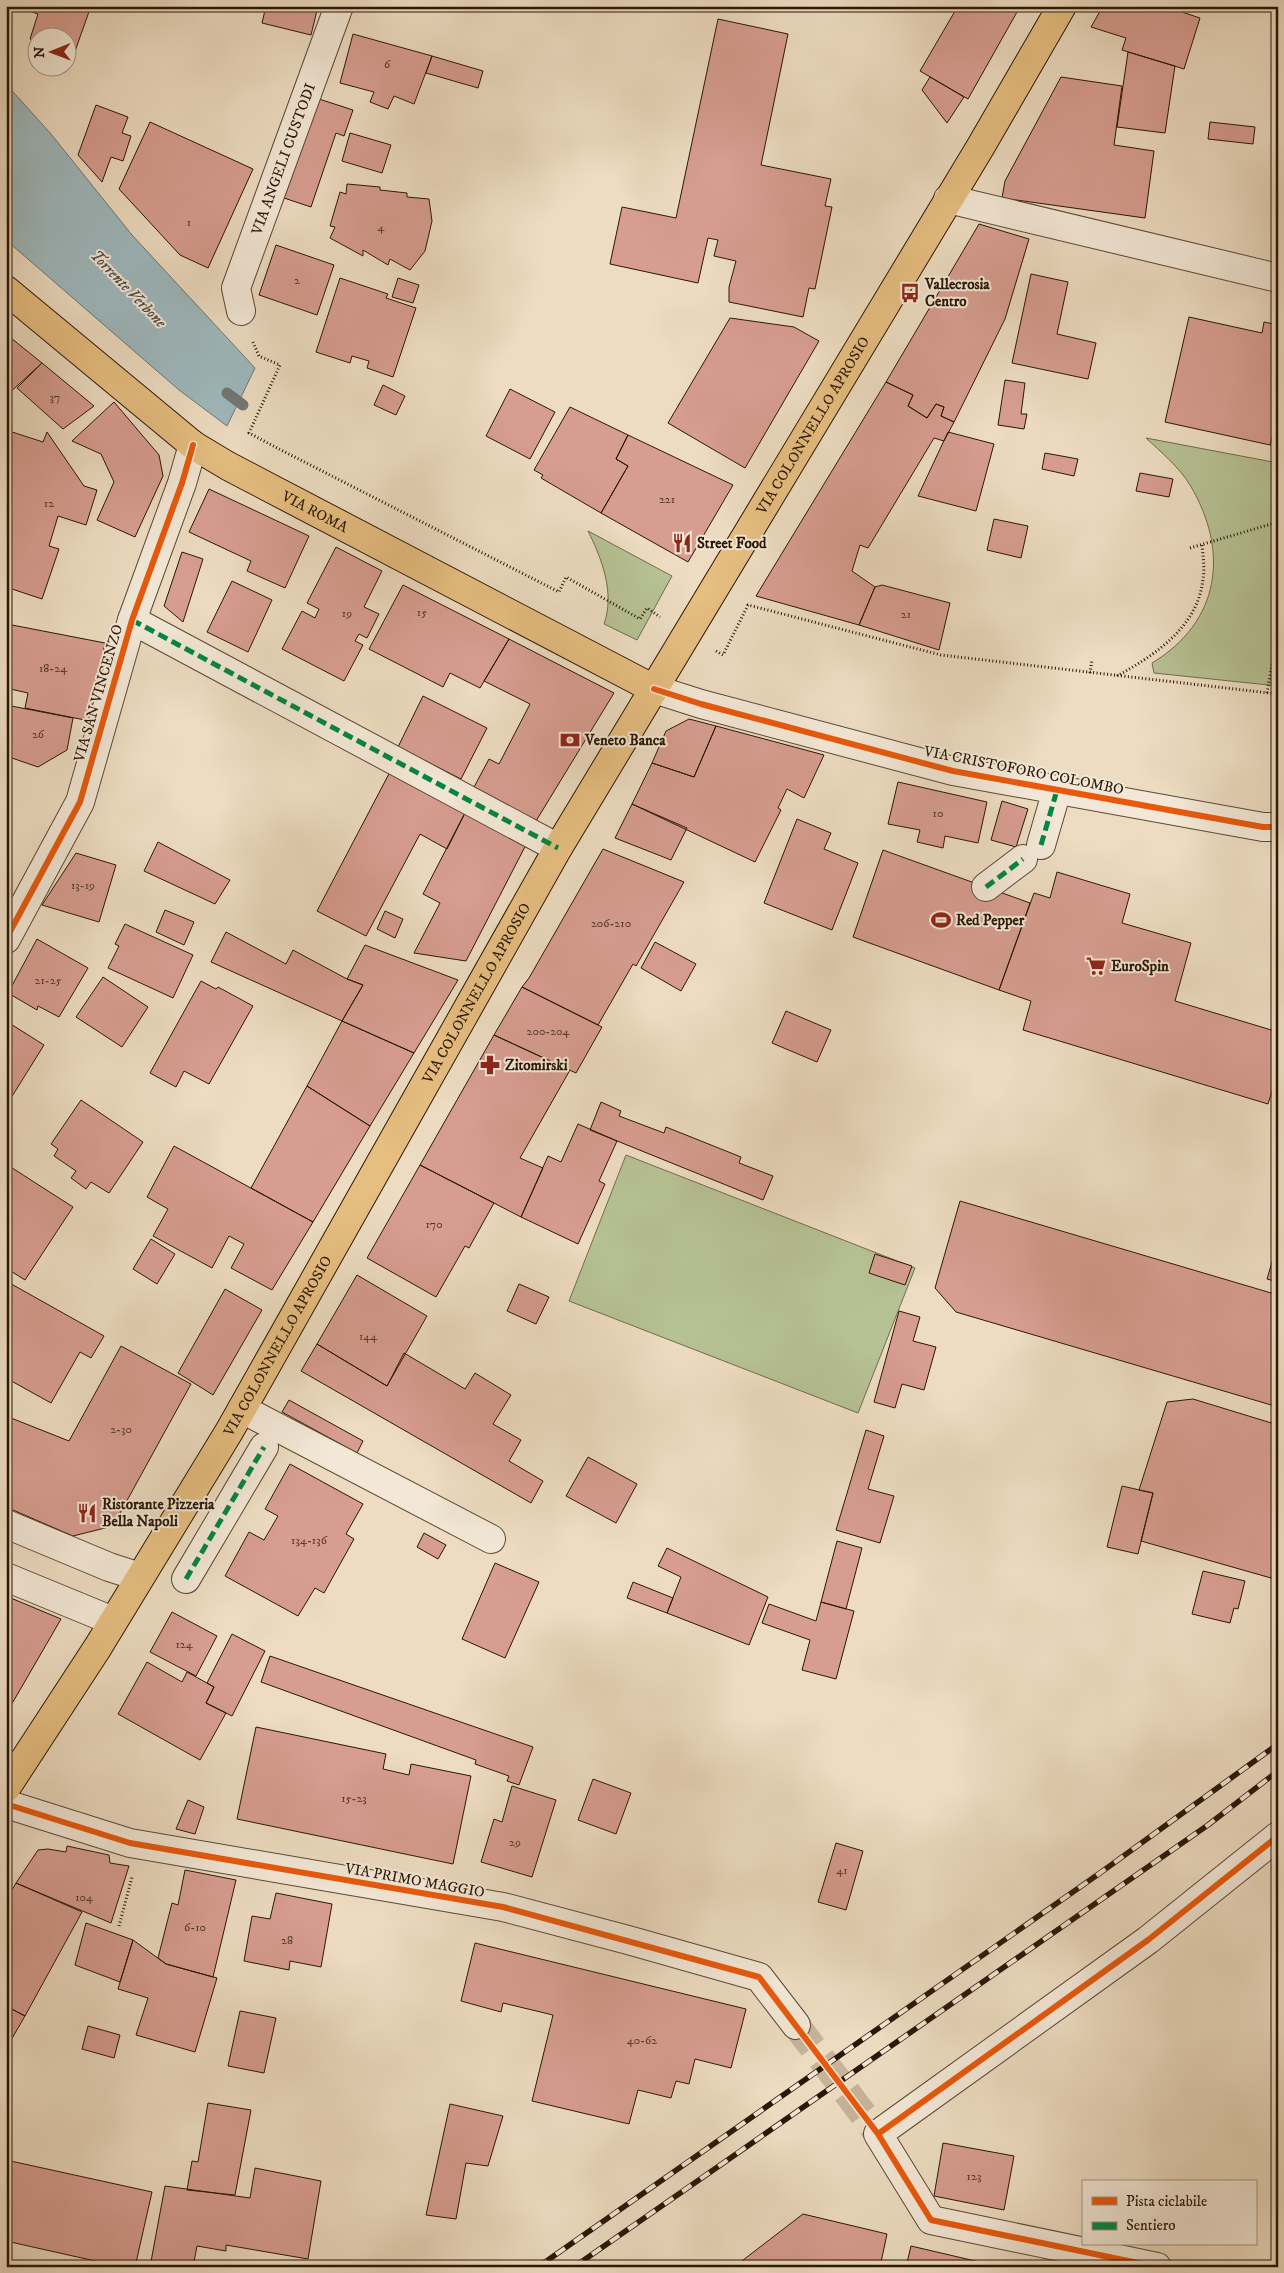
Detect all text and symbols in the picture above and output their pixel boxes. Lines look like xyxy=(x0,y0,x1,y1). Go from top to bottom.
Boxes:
north arrow xyxy=(28,28,78,78)
text: N xyxy=(31,46,49,58)
house number: 6 xyxy=(384,57,391,72)
street label: VIA ANGELI CUSTODI xyxy=(247,81,320,238)
house number: 1 xyxy=(187,215,191,230)
house number: 4 xyxy=(378,220,386,235)
water label: Torrente Verbone xyxy=(86,245,171,332)
house number: 2 xyxy=(294,273,300,288)
place label: Vallecrosia Centro xyxy=(924,275,990,311)
bus stop icon: Vallecrosia Centro xyxy=(899,282,921,304)
street label: VIA COLONNELLO APROSIO xyxy=(752,333,874,519)
house number: 37 xyxy=(50,390,60,405)
street label: VIA ROMA xyxy=(278,486,352,537)
house number: 221 xyxy=(659,492,675,507)
house number: 12 xyxy=(44,496,54,511)
restaurant icon: Street Food xyxy=(671,532,693,554)
place label: Street Food xyxy=(697,534,767,553)
house number: 15 xyxy=(417,605,427,620)
house number: 19 xyxy=(342,606,352,621)
house number: 21 xyxy=(901,607,911,622)
street label: VIA SAN VINCENZO xyxy=(69,622,127,765)
house number: 18-24 xyxy=(39,661,68,676)
house number: 26 xyxy=(32,727,45,742)
bank icon: Veneto Banca xyxy=(559,729,581,751)
place label: Veneto Banca xyxy=(584,731,666,750)
street label: VIA CRISTOFORO COLOMBO xyxy=(921,742,1125,799)
house number: 10 xyxy=(933,806,943,821)
house number: 13-19 xyxy=(71,878,95,893)
street label: VIA COLONNELLO APROSIO xyxy=(418,900,535,1088)
sports icon: Red Pepper xyxy=(930,909,952,931)
place label: Red Pepper xyxy=(956,911,1025,930)
house number: 206-210 xyxy=(591,916,631,931)
supermarket icon: EuroSpin xyxy=(1085,955,1107,977)
place label: EuroSpin xyxy=(1111,957,1169,976)
house number: 21-25 xyxy=(35,973,62,988)
house number: 200-204 xyxy=(527,1024,571,1039)
pharmacy icon: Zitomirski xyxy=(479,1054,501,1076)
place label: Zitomirski xyxy=(505,1056,568,1075)
house number: 170 xyxy=(425,1217,443,1232)
street label: VIA COLONNELLO APROSIO xyxy=(219,1252,336,1441)
house number: 144 xyxy=(359,1329,378,1344)
house number: 2-30 xyxy=(110,1422,132,1437)
place label: Ristorante Pizzeria Bella Napoli xyxy=(102,1495,215,1531)
restaurant icon: Ristorante Pizzeria Bella Napoli xyxy=(76,1502,98,1524)
house number: 134-136 xyxy=(291,1533,328,1548)
house number: 124 xyxy=(175,1637,194,1652)
house number: 15-23 xyxy=(341,1791,367,1806)
house number: 29 xyxy=(509,1835,521,1850)
street label: VIA PRIMO MAGGIO xyxy=(343,1859,486,1902)
house number: 41 xyxy=(836,1863,848,1878)
house number: 104 xyxy=(75,1890,94,1905)
house number: 6-10 xyxy=(184,1920,206,1935)
house number: 28 xyxy=(281,1933,293,1948)
house number: 40-62 xyxy=(627,2033,657,2048)
house number: 123 xyxy=(967,2169,981,2184)
legend xyxy=(1082,2180,1256,2246)
text: Pista ciclabile xyxy=(1126,2192,1207,2211)
text: Sentiero xyxy=(1126,2216,1176,2235)

